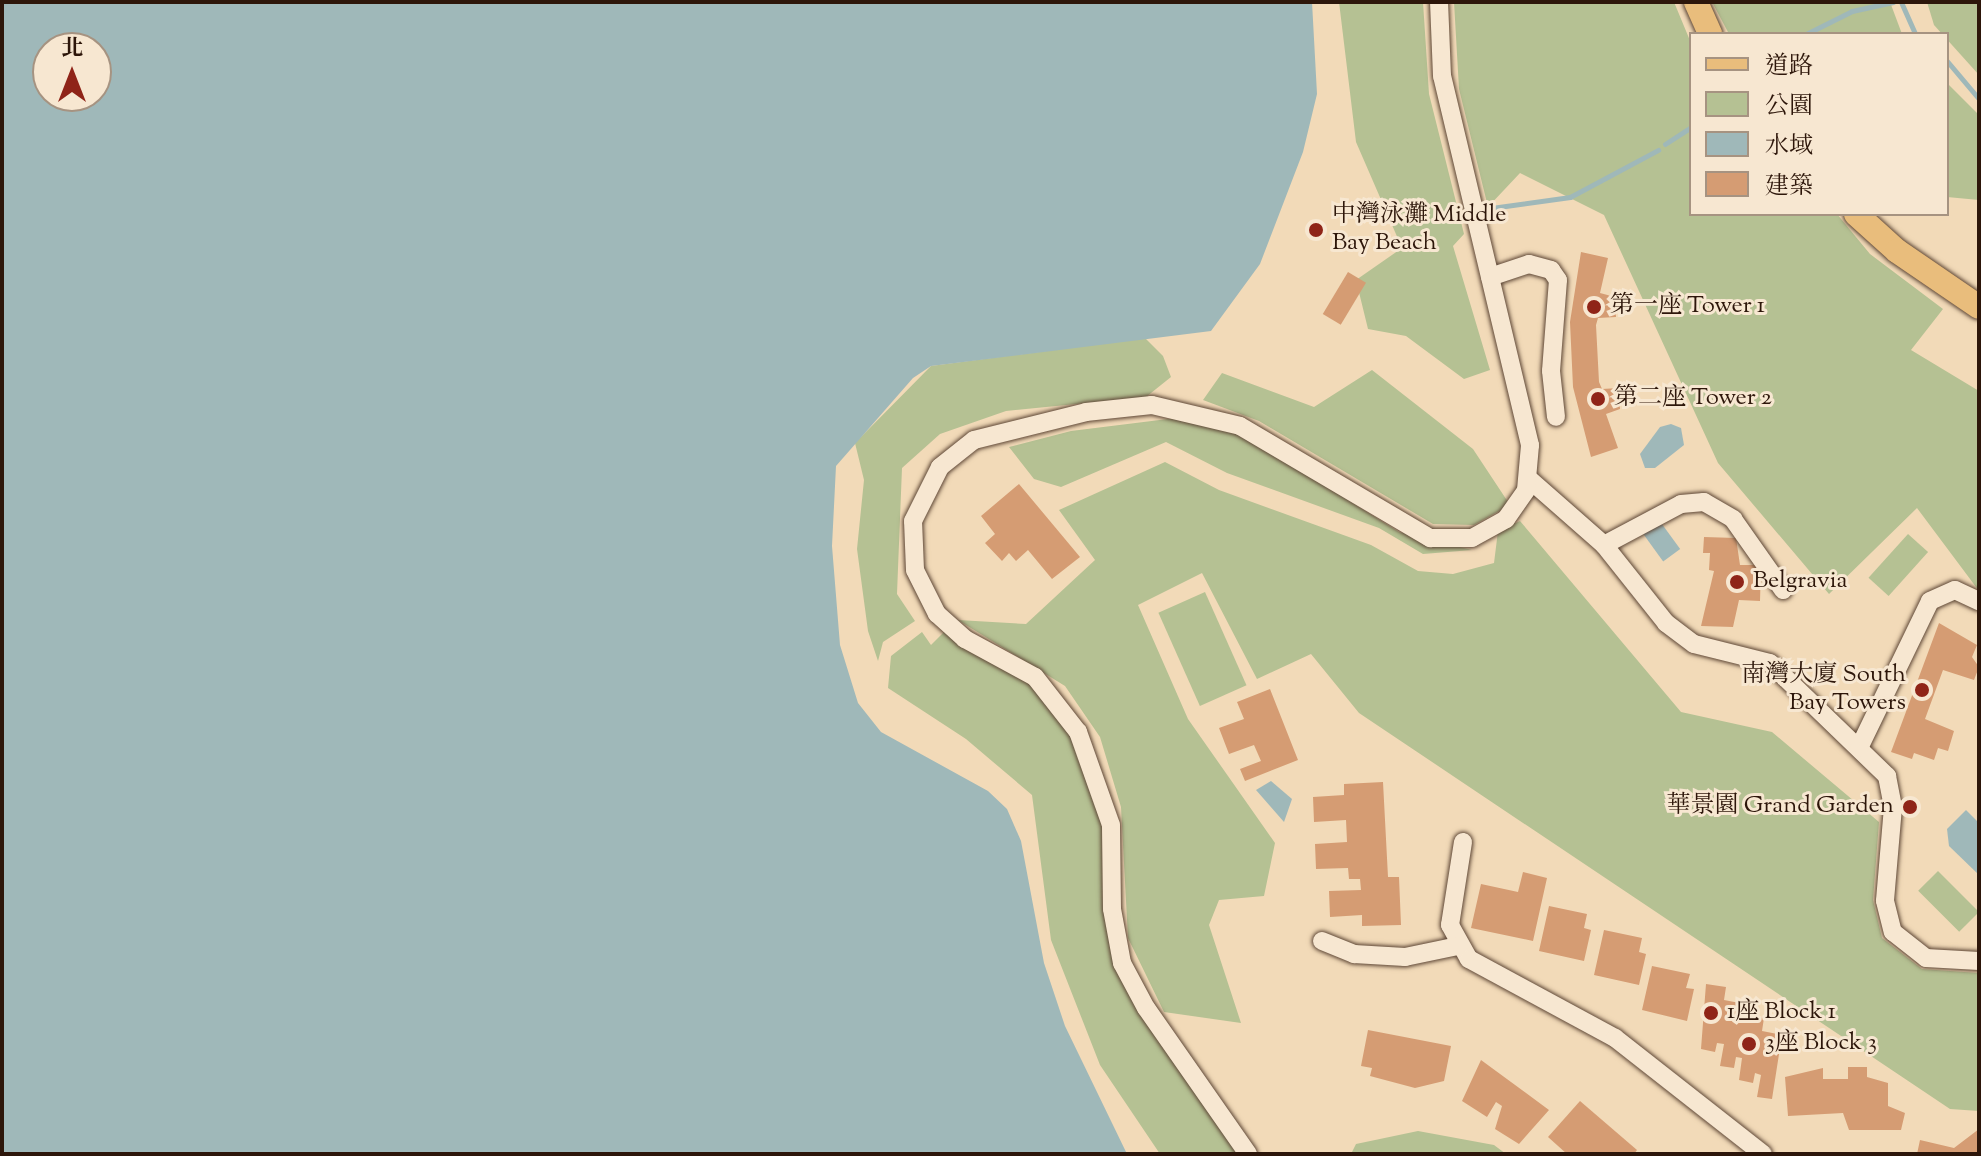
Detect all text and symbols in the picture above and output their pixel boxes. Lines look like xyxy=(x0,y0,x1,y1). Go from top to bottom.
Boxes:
north arrow xyxy=(32,32,112,112)
legend xyxy=(1689,32,1949,216)
text: 北 xyxy=(61,34,83,66)
text: 道路 xyxy=(1765,50,1813,84)
text: 公園 xyxy=(1765,90,1813,124)
text: 水域 xyxy=(1765,130,1813,164)
text: 建築 xyxy=(1765,170,1813,204)
place label: 中灣泳灘 Middle Bay Beach xyxy=(1332,202,1506,258)
marker: 中灣泳灘 Middle Bay Beach xyxy=(1307,221,1325,239)
place label: 第一座 Tower 1 xyxy=(1610,293,1765,321)
marker: 第一座 Tower 1 xyxy=(1585,298,1603,316)
place label: 第二座 Tower 2 xyxy=(1614,385,1772,413)
marker: 第二座 Tower 2 xyxy=(1589,390,1607,408)
place label: Belgravia xyxy=(1753,568,1848,596)
marker: Belgravia xyxy=(1728,573,1746,591)
place label: 南灣大廈 South Bay Towers xyxy=(1741,662,1906,718)
marker: 南灣大廈 South Bay Towers xyxy=(1913,681,1931,699)
place label: 華景園 Grand Garden xyxy=(1667,793,1894,821)
marker: 華景園 Grand Garden xyxy=(1901,798,1919,816)
place label: 1座 Block 1 xyxy=(1727,999,1836,1027)
marker: 1座 Block 1 xyxy=(1702,1004,1720,1022)
place label: 3座 Block 3 xyxy=(1765,1030,1877,1058)
marker: 3座 Block 3 xyxy=(1740,1035,1758,1053)

